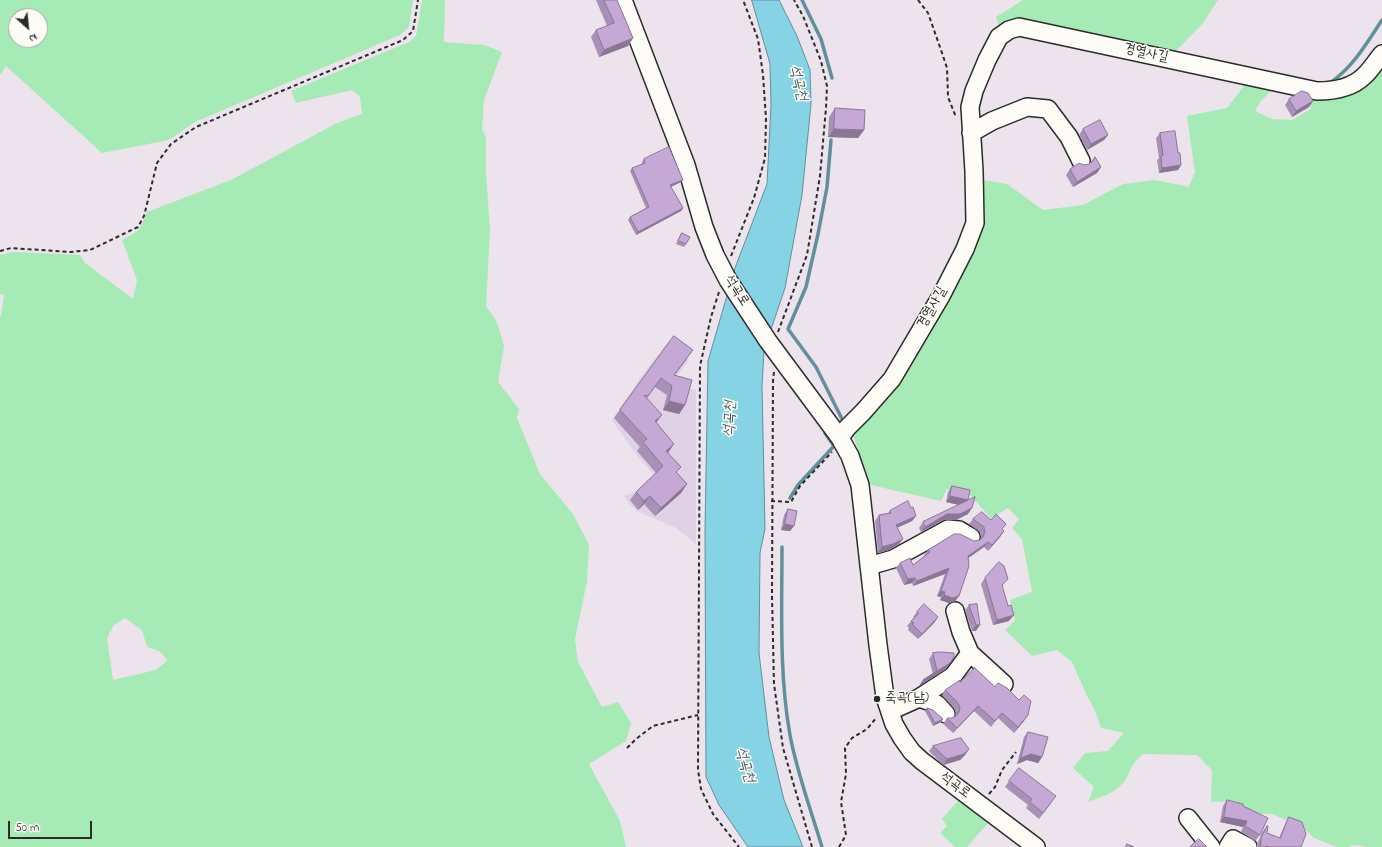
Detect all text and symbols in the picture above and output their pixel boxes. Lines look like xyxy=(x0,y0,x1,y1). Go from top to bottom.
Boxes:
north arrow xyxy=(8,8,48,48)
text: N xyxy=(26,29,40,47)
street label: 경열사길 xyxy=(1122,41,1170,67)
water label: 석곡천 xyxy=(784,63,810,103)
street label: 석곡로 xyxy=(720,272,752,310)
street label: 경열사길 xyxy=(915,284,951,332)
water label: 석곡천 xyxy=(721,400,741,438)
place label: 죽곡(남) xyxy=(885,691,929,707)
marker: 죽곡(남) xyxy=(872,694,882,704)
water label: 석곡천 xyxy=(730,745,758,785)
street label: 석곡로 xyxy=(936,769,974,803)
scale bar xyxy=(10,813,94,839)
text: 50 m xyxy=(15,819,39,837)

